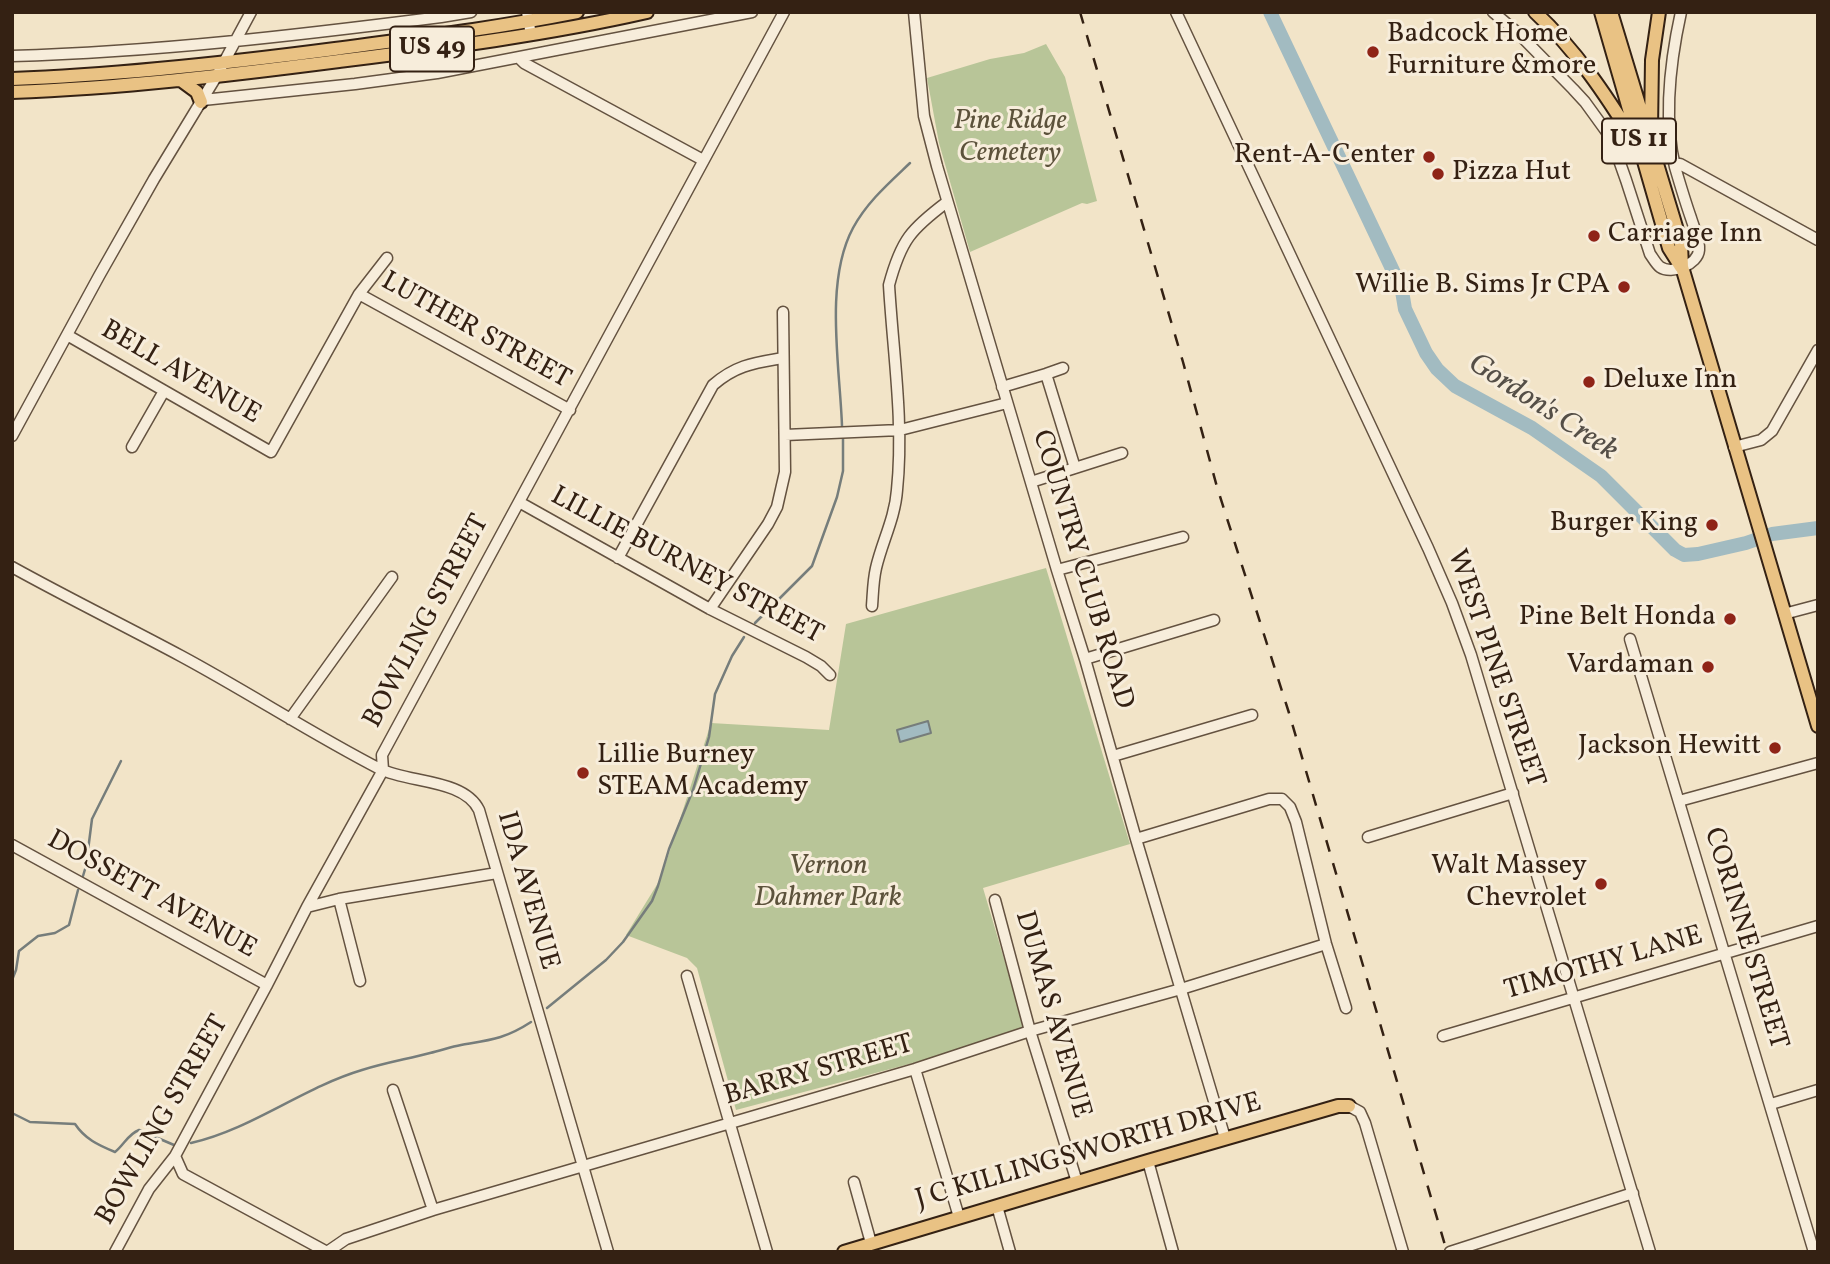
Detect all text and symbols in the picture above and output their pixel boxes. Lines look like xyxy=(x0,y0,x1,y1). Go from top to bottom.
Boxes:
place label: Badcock Home Furniture &more xyxy=(1387,19,1596,85)
road number: US 49 xyxy=(390,26,474,72)
marker: Badcock Home Furniture &more xyxy=(1365,44,1381,60)
park label: Pine Ridge Cemetery xyxy=(953,106,1067,172)
road number: US 11 xyxy=(1602,118,1676,164)
place label: Rent-A-Center xyxy=(1234,140,1415,174)
marker: Rent-A-Center xyxy=(1421,149,1437,165)
place label: Pizza Hut xyxy=(1452,157,1571,191)
marker: Pizza Hut xyxy=(1430,166,1446,182)
place label: Carriage Inn xyxy=(1608,219,1763,253)
marker: Carriage Inn xyxy=(1586,228,1602,244)
street label: LUTHER STREET xyxy=(374,266,576,398)
place label: Willie B. Sims Jr CPA xyxy=(1355,270,1610,304)
marker: Willie B. Sims Jr CPA xyxy=(1616,279,1632,295)
street label: BELL AVENUE xyxy=(94,315,266,433)
water label: Gordon's Creek xyxy=(1460,347,1624,471)
place label: Deluxe Inn xyxy=(1603,365,1737,399)
marker: Deluxe Inn xyxy=(1581,374,1597,390)
street label: COUNTRY CLUB ROAD xyxy=(1023,427,1139,713)
street label: LILLIE BURNEY STREET xyxy=(544,481,828,653)
place label: Burger King xyxy=(1550,508,1698,542)
street label: BOWLING STREET xyxy=(358,510,498,734)
marker: Burger King xyxy=(1704,517,1720,533)
street label: WEST PINE STREET xyxy=(1438,546,1550,792)
place label: Pine Belt Honda xyxy=(1519,602,1716,636)
marker: Pine Belt Honda xyxy=(1722,611,1738,627)
place label: Vardaman xyxy=(1566,650,1694,684)
marker: Vardaman xyxy=(1700,659,1716,675)
place label: Jackson Hewitt xyxy=(1578,731,1761,765)
place label: Lillie Burney STEAM Academy xyxy=(597,740,808,806)
marker: Jackson Hewitt xyxy=(1767,740,1783,756)
marker: Lillie Burney STEAM Academy xyxy=(575,765,591,781)
street label: IDA AVENUE xyxy=(487,808,565,974)
street label: DOSSETT AVENUE xyxy=(40,824,262,968)
street label: CORINNE STREET xyxy=(1694,824,1794,1054)
park label: Vernon Dahmer Park xyxy=(754,851,902,917)
place label: Walt Massey Chevrolet xyxy=(1431,851,1587,917)
marker: Walt Massey Chevrolet xyxy=(1593,876,1609,892)
street label: DUMAS AVENUE xyxy=(1005,907,1097,1123)
street label: TIMOTHY LANE xyxy=(1501,921,1707,1009)
street label: BOWLING STREET xyxy=(90,1010,238,1232)
street label: BARRY STREET xyxy=(721,1029,917,1115)
street label: J C KILLINGSWORTH DRIVE xyxy=(912,1087,1266,1219)

